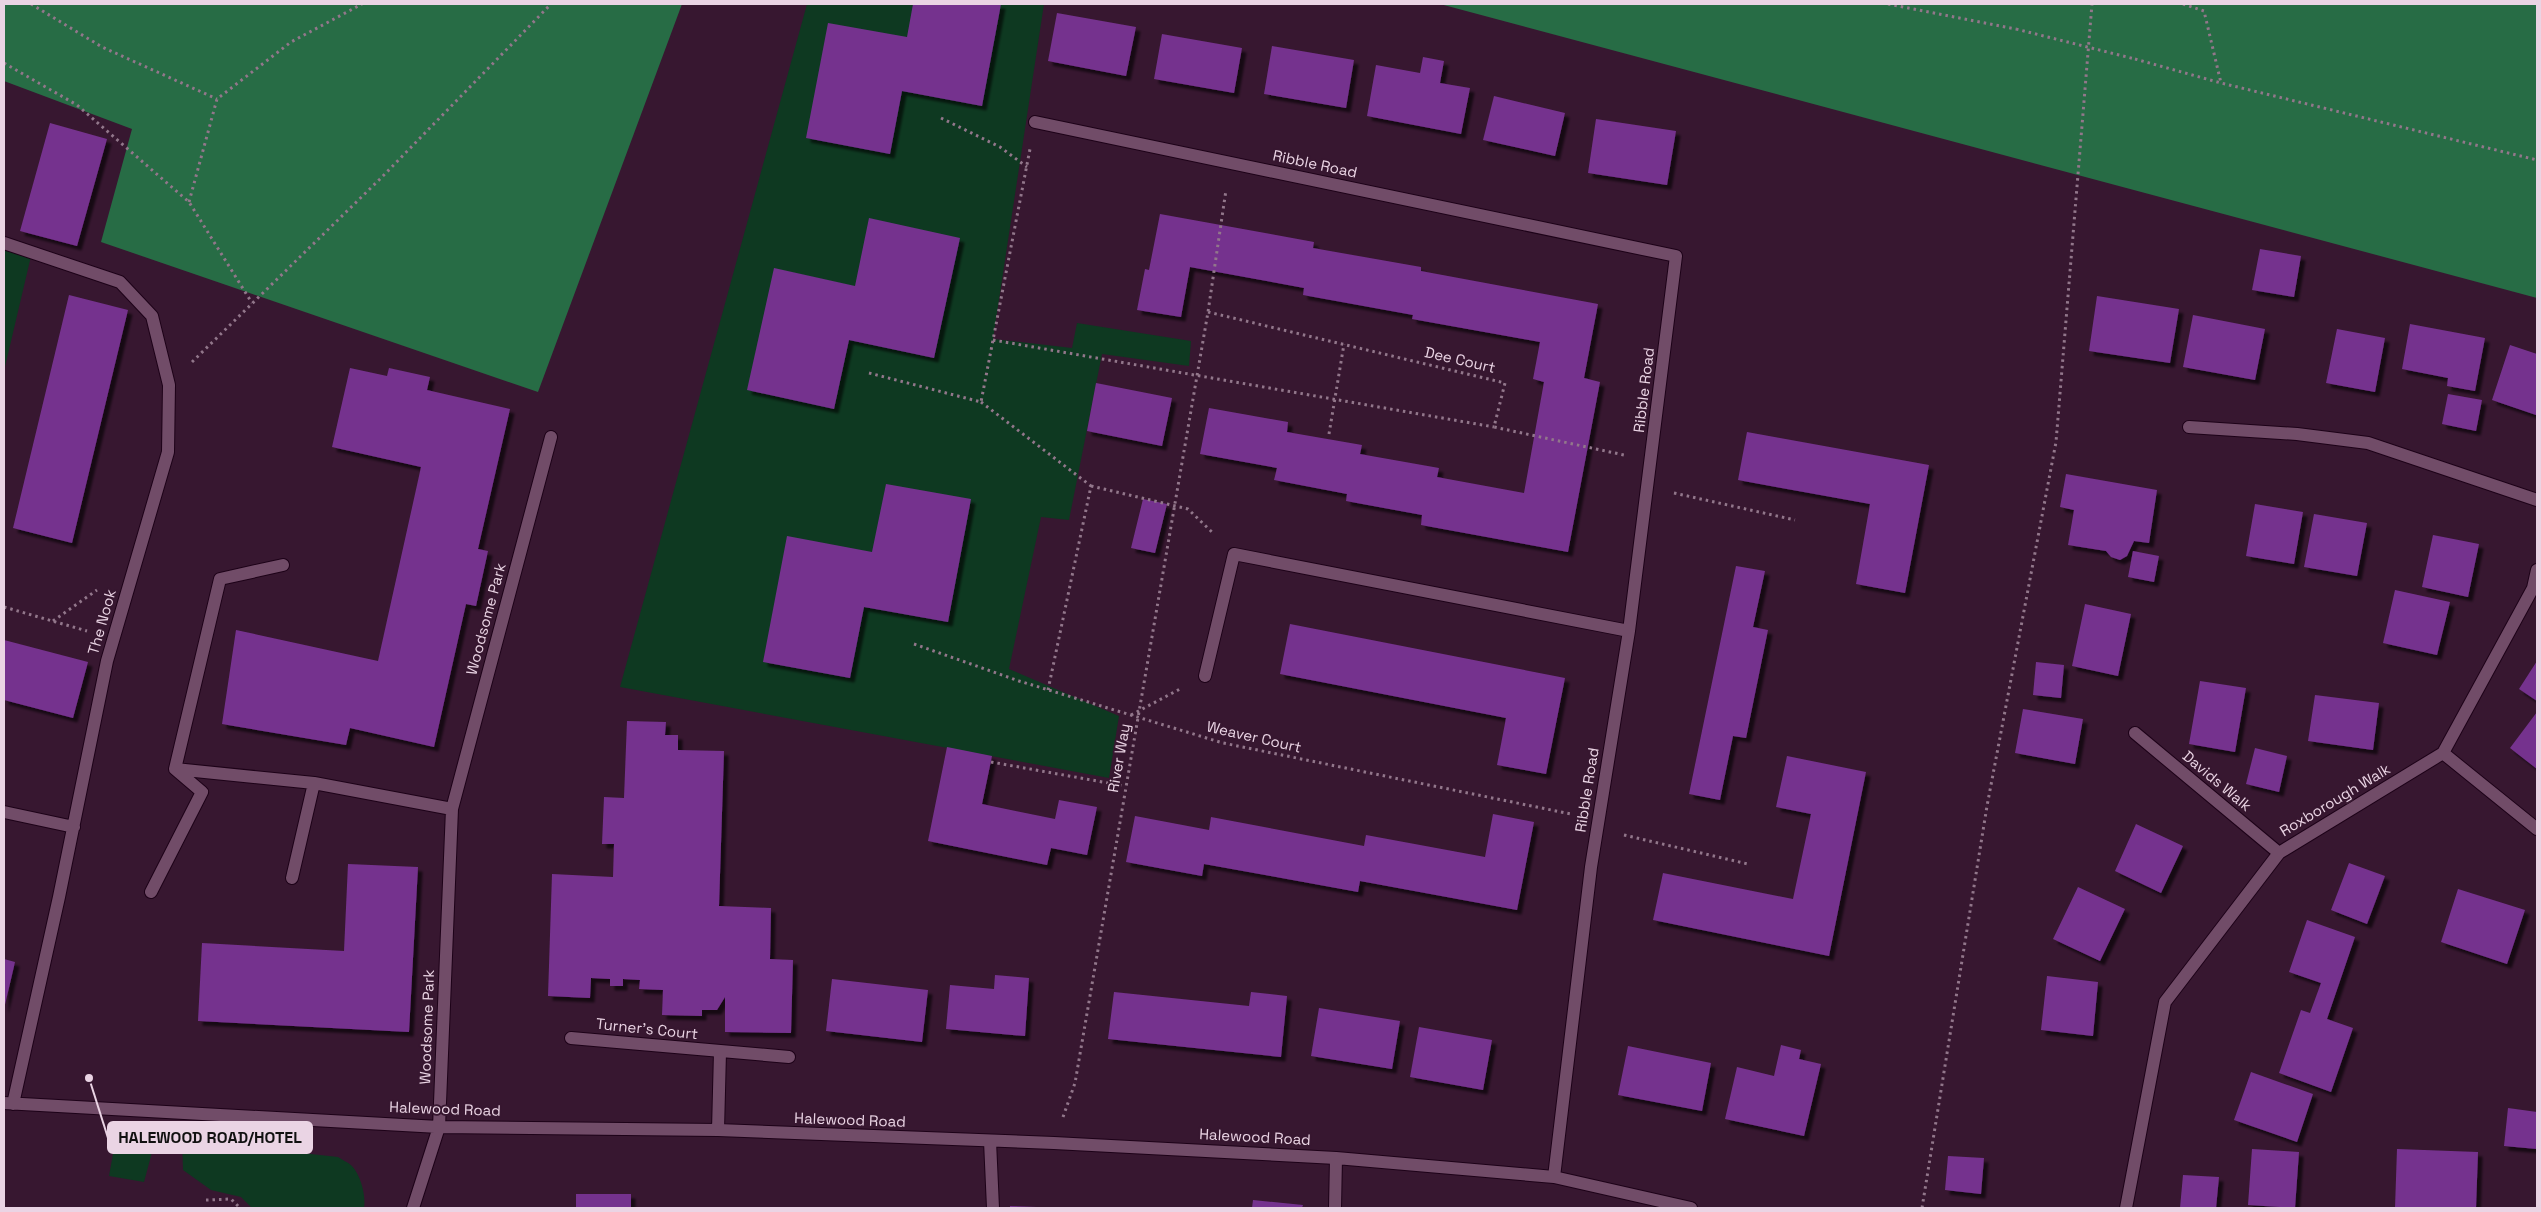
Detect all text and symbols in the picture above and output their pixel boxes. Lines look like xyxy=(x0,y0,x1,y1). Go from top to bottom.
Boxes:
street label: Ribble Road xyxy=(1271,145,1359,182)
street label: Dee Court xyxy=(1423,342,1498,377)
street label: Ribble Road xyxy=(1629,346,1658,434)
street label: Woodsome Park xyxy=(461,561,510,677)
street label: The Nook xyxy=(83,587,120,657)
street label: Weaver Court xyxy=(1205,716,1304,757)
street label: River Way xyxy=(1103,722,1134,794)
street label: Ribble Road xyxy=(1570,746,1603,834)
street label: Davids Walk xyxy=(2179,746,2256,815)
street label: Roxborough Walk xyxy=(2276,759,2394,840)
street label: Woodsome Park xyxy=(415,969,438,1085)
street label: Turner's Court xyxy=(595,1014,699,1043)
street label: Halewood Road xyxy=(389,1097,501,1120)
street label: Halewood Road xyxy=(794,1108,906,1131)
callout: HALEWOOD ROAD/HOTEL xyxy=(108,1122,312,1153)
street label: Halewood Road xyxy=(1199,1124,1311,1149)
text: HALEWOOD ROAD/HOTEL xyxy=(118,1127,302,1148)

